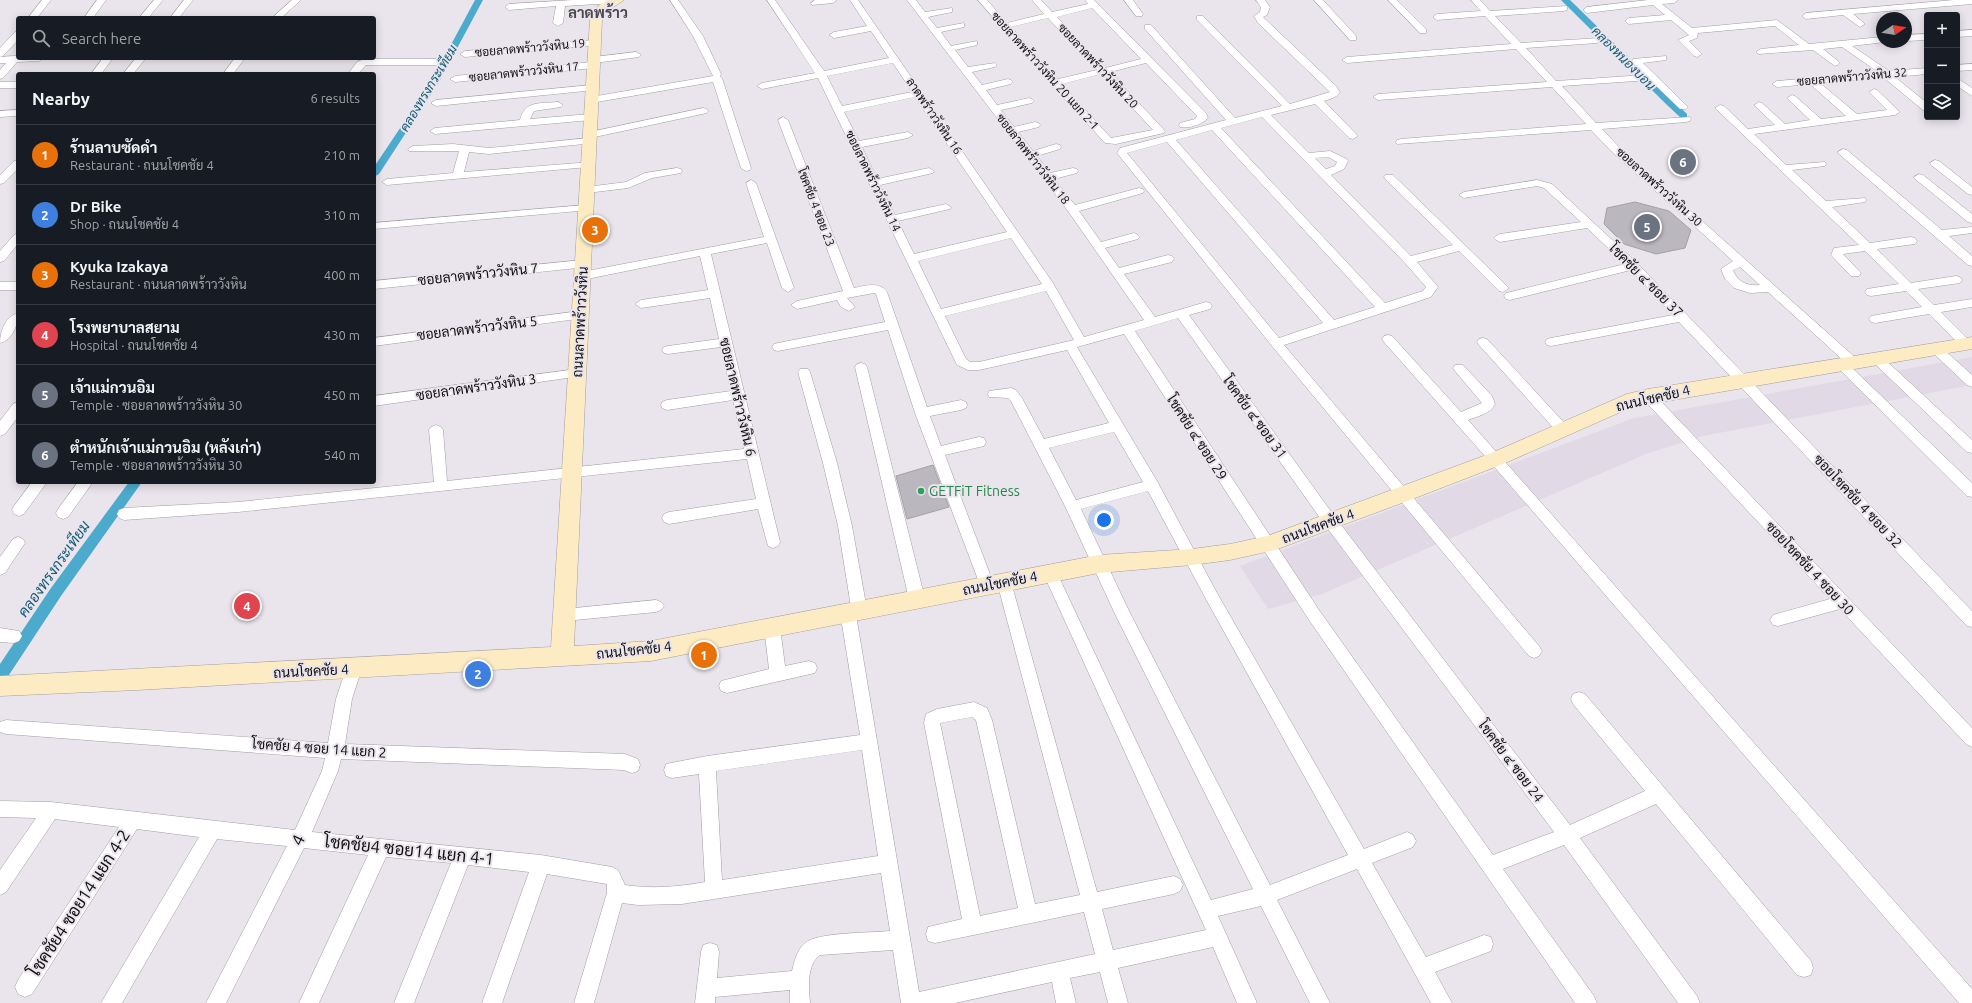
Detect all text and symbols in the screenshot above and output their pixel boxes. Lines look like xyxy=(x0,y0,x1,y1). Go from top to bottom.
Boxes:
district label: ลาดพร้าว xyxy=(568,3,628,21)
street label: ซอยลาดพร้าววังหิน 20 แยก 2-1 xyxy=(989,9,1102,132)
north arrow xyxy=(1876,12,1912,48)
map controls xyxy=(1924,12,1960,120)
button: + xyxy=(1924,12,1960,48)
search box xyxy=(16,16,376,60)
street label: ซอยลาดพร้าววังหิน 20 xyxy=(1056,21,1141,111)
water label: คลองหนองบอน xyxy=(1590,24,1659,93)
icon: search xyxy=(30,27,52,49)
text: Search here xyxy=(62,30,141,47)
street label: ซอยลาดพร้าววังหิน 19 xyxy=(474,36,586,59)
water label: คลองทรงกระเทียม xyxy=(395,41,459,134)
button: − xyxy=(1924,48,1960,84)
street label: ซอยลาดพร้าววังหิน 17 xyxy=(468,59,580,84)
street label: ซอยลาดพร้าววังหิน 32 xyxy=(1796,65,1908,88)
street label: ลาดพร้าววังหิน 16 xyxy=(904,75,965,157)
button: layers xyxy=(1924,84,1960,120)
text: Nearby xyxy=(32,89,90,108)
text: 6 results xyxy=(310,91,360,105)
street label: ซอยลาดพร้าววังหิน 18 xyxy=(994,111,1073,207)
street label: ซอยลาดพร้าววังหิน 14 xyxy=(843,128,904,234)
text: ร้านลาบซัดดำ xyxy=(70,139,157,156)
street label: ซอยลาดพร้าววังหิน 30 xyxy=(1614,145,1705,229)
pin: 6 xyxy=(1670,147,1696,177)
text: 1 xyxy=(41,148,49,162)
text: 210 m xyxy=(324,148,360,162)
text: Restaurant · ถนนโชคชัย 4 xyxy=(70,158,214,172)
street label: โชคชัย 4 ซอย 23 xyxy=(795,164,838,248)
text: Dr Bike xyxy=(70,198,121,215)
text: 2 xyxy=(41,208,49,222)
text: 310 m xyxy=(324,208,360,222)
pin: 5 xyxy=(1634,212,1660,242)
pin: 3 xyxy=(582,215,608,245)
text: Shop · ถนนโชคชัย 4 xyxy=(70,217,179,231)
street label: โชคชัย ๔ ซอย 37 xyxy=(1605,239,1686,320)
text: Kyuka Izakaya xyxy=(70,258,168,275)
street label: ซอยลาดพร้าววังหิน 7 xyxy=(417,259,539,288)
street label: ถนนลาดพร้าววังหิน xyxy=(568,266,591,378)
text: 3 xyxy=(41,268,49,282)
text: 400 m xyxy=(324,268,360,282)
text: Restaurant · ถนนลาดพร้าววังหิน xyxy=(70,277,247,291)
street label: ซอยลาดพร้าววังหิน 5 xyxy=(416,312,538,343)
text: โรงพยาบาลสยาม xyxy=(70,319,180,336)
text: 4 xyxy=(41,328,49,342)
text: 430 m xyxy=(324,328,360,342)
street label: ซอยลาดพร้าววังหิน 6 xyxy=(717,336,760,458)
text: Hospital · ถนนโชคชัย 4 xyxy=(70,338,198,352)
street label: ซอยลาดพร้าววังหิน 3 xyxy=(415,370,537,403)
street label: โชคชัย ๔ ซอย 31 xyxy=(1219,372,1290,462)
text: เจ้าแม่กวนอิม xyxy=(70,379,155,396)
street label: ถนนโชคชัย 4 xyxy=(1614,382,1692,414)
text: 5 xyxy=(41,388,49,402)
text: 450 m xyxy=(324,388,360,402)
street label: โชคชัย ๔ ซอย 29 xyxy=(1163,391,1231,483)
text: Temple · ซอยลาดพร้าววังหิน 30 xyxy=(70,398,242,412)
text: ตำหนักเจ้าแม่กวนอิม (หลังเก่า) xyxy=(70,439,262,456)
text: 6 xyxy=(41,448,49,462)
text: 540 m xyxy=(324,448,360,462)
street label: ซอยโชคชัย 4 ซอย 32 xyxy=(1811,451,1905,551)
text: Temple · ซอยลาดพร้าววังหิน 30 xyxy=(70,458,242,472)
place label: GETFiT Fitness xyxy=(929,483,1020,499)
marker: GETFiT Fitness xyxy=(916,486,926,496)
street label: ถนนโชคชัย 4 xyxy=(1280,505,1356,546)
your location xyxy=(1094,510,1114,530)
water label: คลองทรงกระเทียม xyxy=(13,517,93,620)
street label: ซอยโชคชัย 4 ซอย 30 xyxy=(1763,518,1857,618)
street label: ถนนโชคชัย 4 xyxy=(961,568,1039,598)
pin: 4 xyxy=(234,591,260,621)
street label: ถนนโชคชัย 4 xyxy=(595,638,673,662)
pin: 1 xyxy=(691,640,717,670)
pin: 2 xyxy=(465,659,491,689)
street label: ถนนโชคชัย 4 xyxy=(273,661,349,681)
street label: โชคชัย ๔ ซอย 24 xyxy=(1474,716,1547,805)
street label: โชคชัย 4 ซอย 14 แยก 2 xyxy=(250,735,387,761)
street label: โชคชัย4 ซอย14 แยก 4-2 xyxy=(23,825,133,980)
street label: โชคชัย4 ซอย14 แยก 4-1 xyxy=(322,830,495,868)
street label: 4 xyxy=(287,831,308,848)

